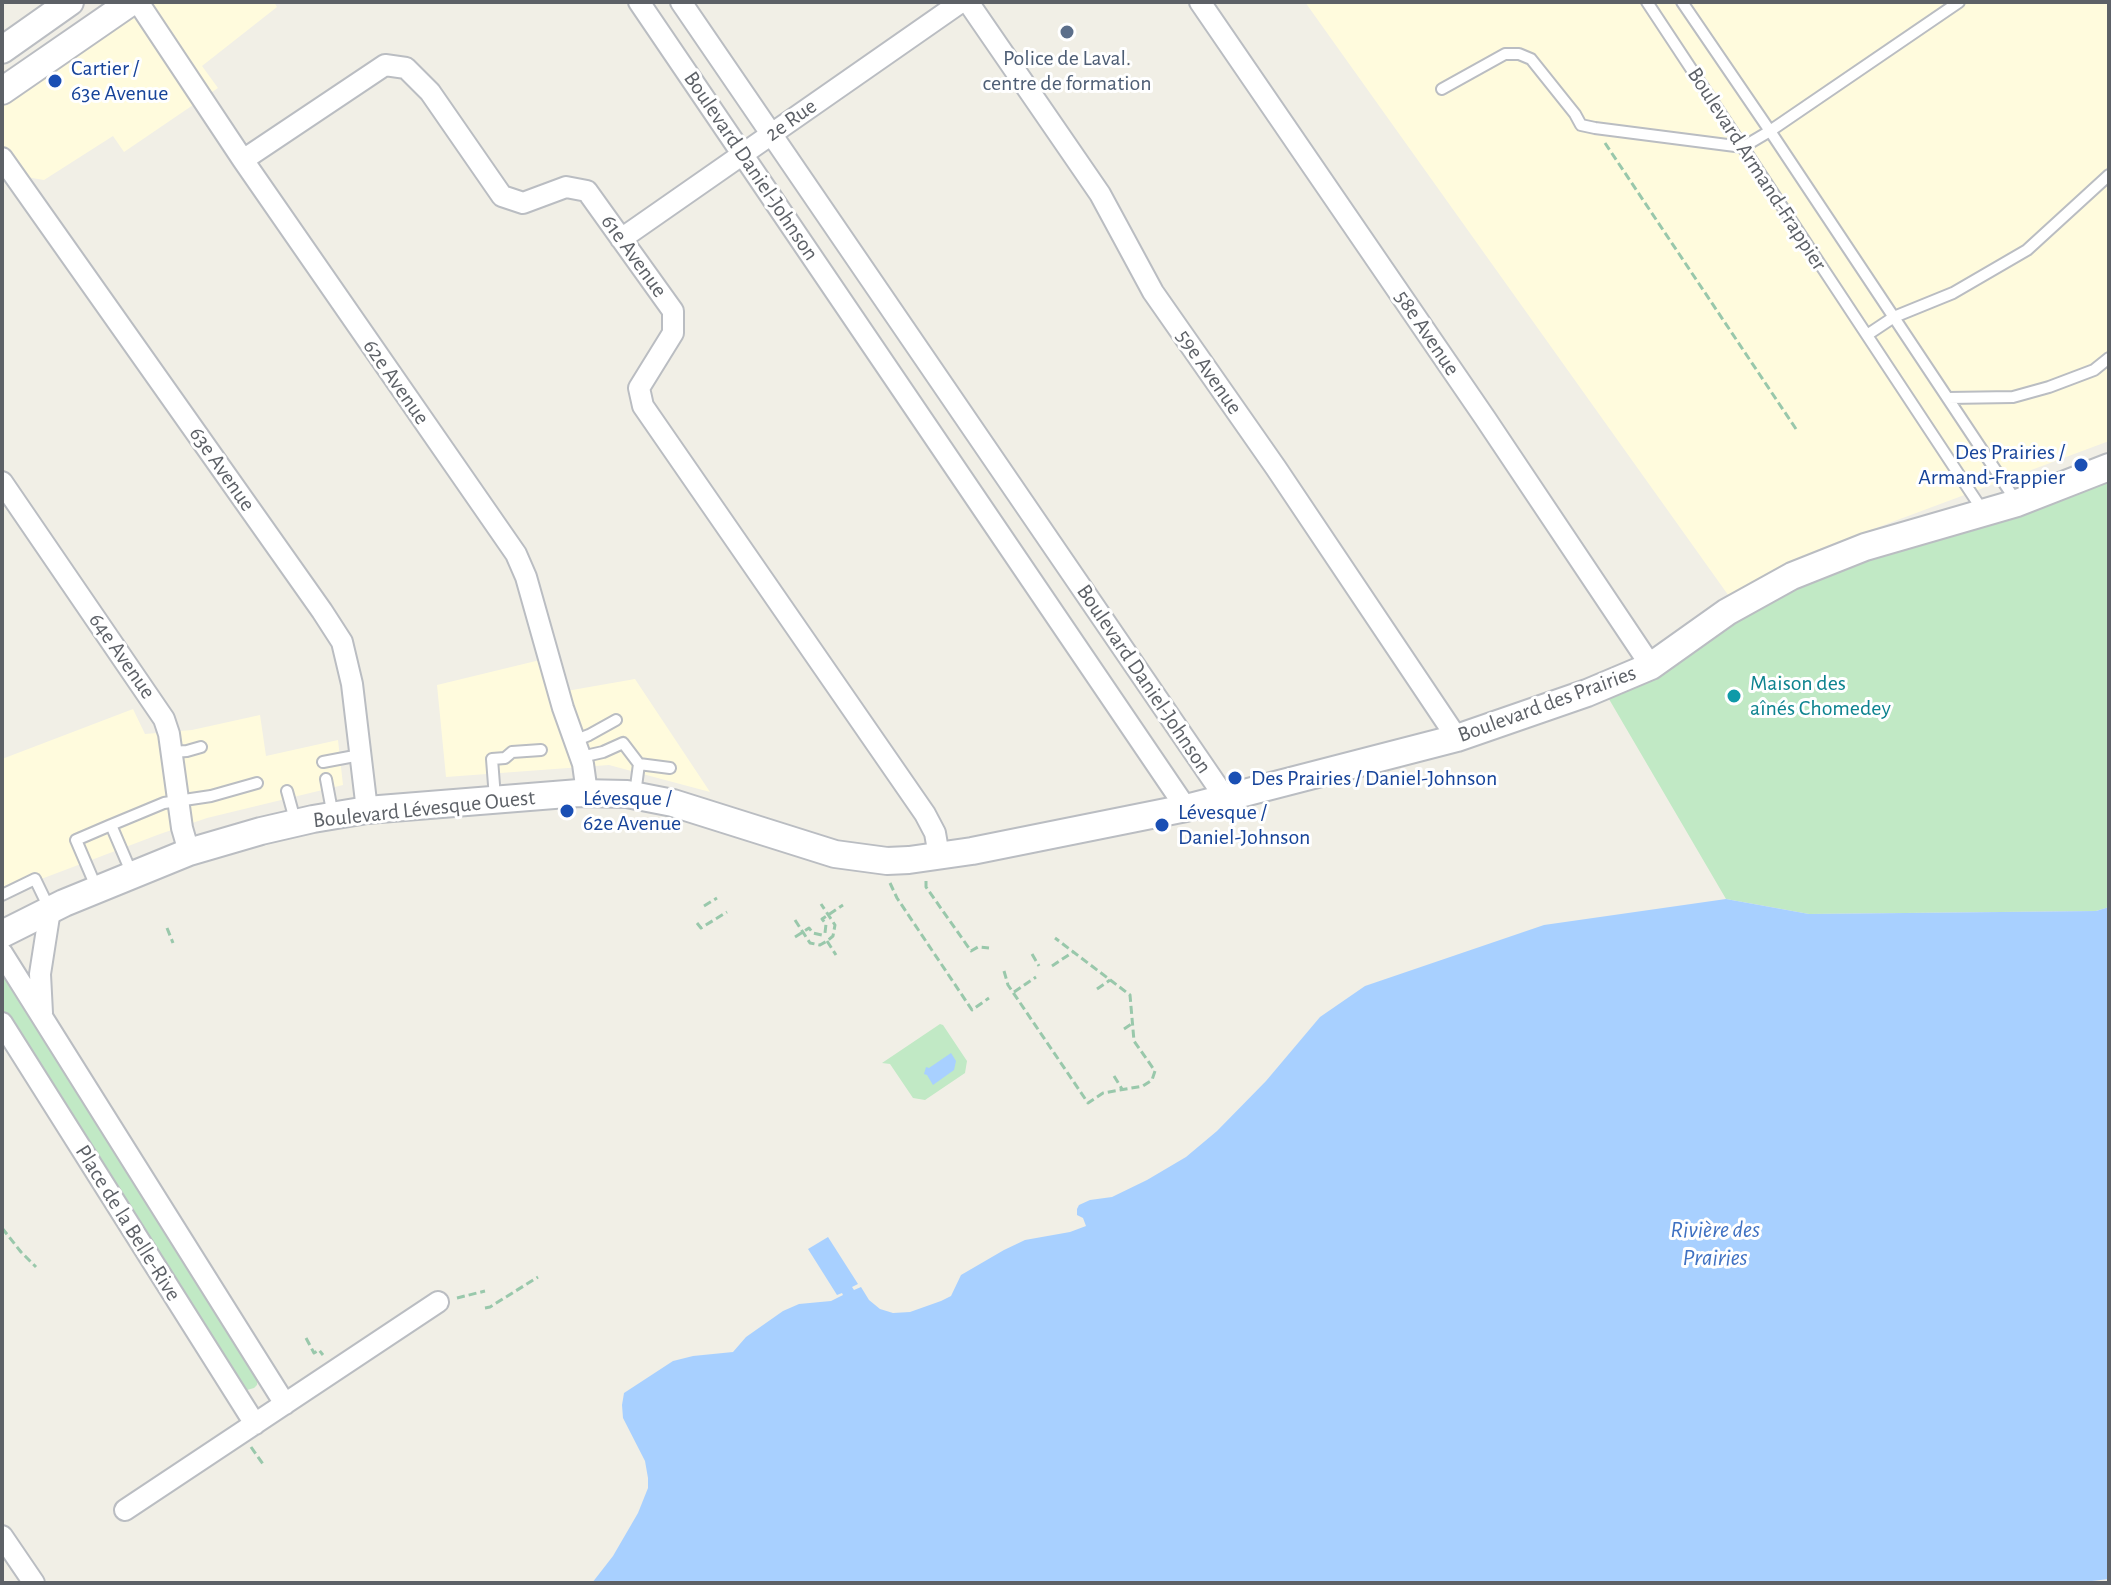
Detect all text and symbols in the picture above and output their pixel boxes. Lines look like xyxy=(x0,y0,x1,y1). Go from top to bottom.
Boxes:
marker: Police de Laval. centre de formation xyxy=(1058,23,1076,41)
place label: Police de Laval. centre de formation xyxy=(982,45,1152,96)
place label: Cartier / 63e Avenue xyxy=(71,55,168,106)
street label: Boulevard Armand-Frappier xyxy=(1681,62,1833,276)
street label: Boulevard Daniel-Johnson xyxy=(678,66,824,266)
marker: Cartier / 63e Avenue xyxy=(46,72,64,90)
street label: 2e Rue xyxy=(760,93,822,147)
street label: 61e Avenue xyxy=(595,209,673,303)
street label: 58e Avenue xyxy=(1389,285,1465,381)
street label: 59e Avenue xyxy=(1170,325,1248,419)
street label: 62e Avenue xyxy=(357,334,435,430)
street label: 63e Avenue xyxy=(183,422,261,516)
place label: Des Prairies / Armand-Frappier xyxy=(1918,439,2065,490)
marker: Des Prairies / Armand-Frappier xyxy=(2072,456,2090,474)
street label: Boulevard Daniel-Johnson xyxy=(1071,579,1217,779)
street label: 64e Avenue xyxy=(83,608,161,704)
street label: Boulevard des Prairies xyxy=(1454,659,1640,749)
place label: Maison des aînés Chomedey xyxy=(1750,670,1891,722)
marker: Maison des aînés Chomedey xyxy=(1725,687,1743,705)
place label: Des Prairies / Daniel-Johnson xyxy=(1251,765,1497,791)
marker: Des Prairies / Daniel-Johnson xyxy=(1226,769,1244,787)
street label: Boulevard Lévesque Ouest xyxy=(312,784,536,834)
place label: Lévesque / 62e Avenue xyxy=(583,785,681,836)
place label: Lévesque / Daniel-Johnson xyxy=(1178,799,1310,850)
marker: Lévesque / 62e Avenue xyxy=(558,802,576,820)
marker: Lévesque / Daniel-Johnson xyxy=(1153,816,1171,834)
street label: Place de la Belle-Rive xyxy=(69,1140,187,1306)
water label: Rivière des Prairies xyxy=(1670,1216,1760,1272)

